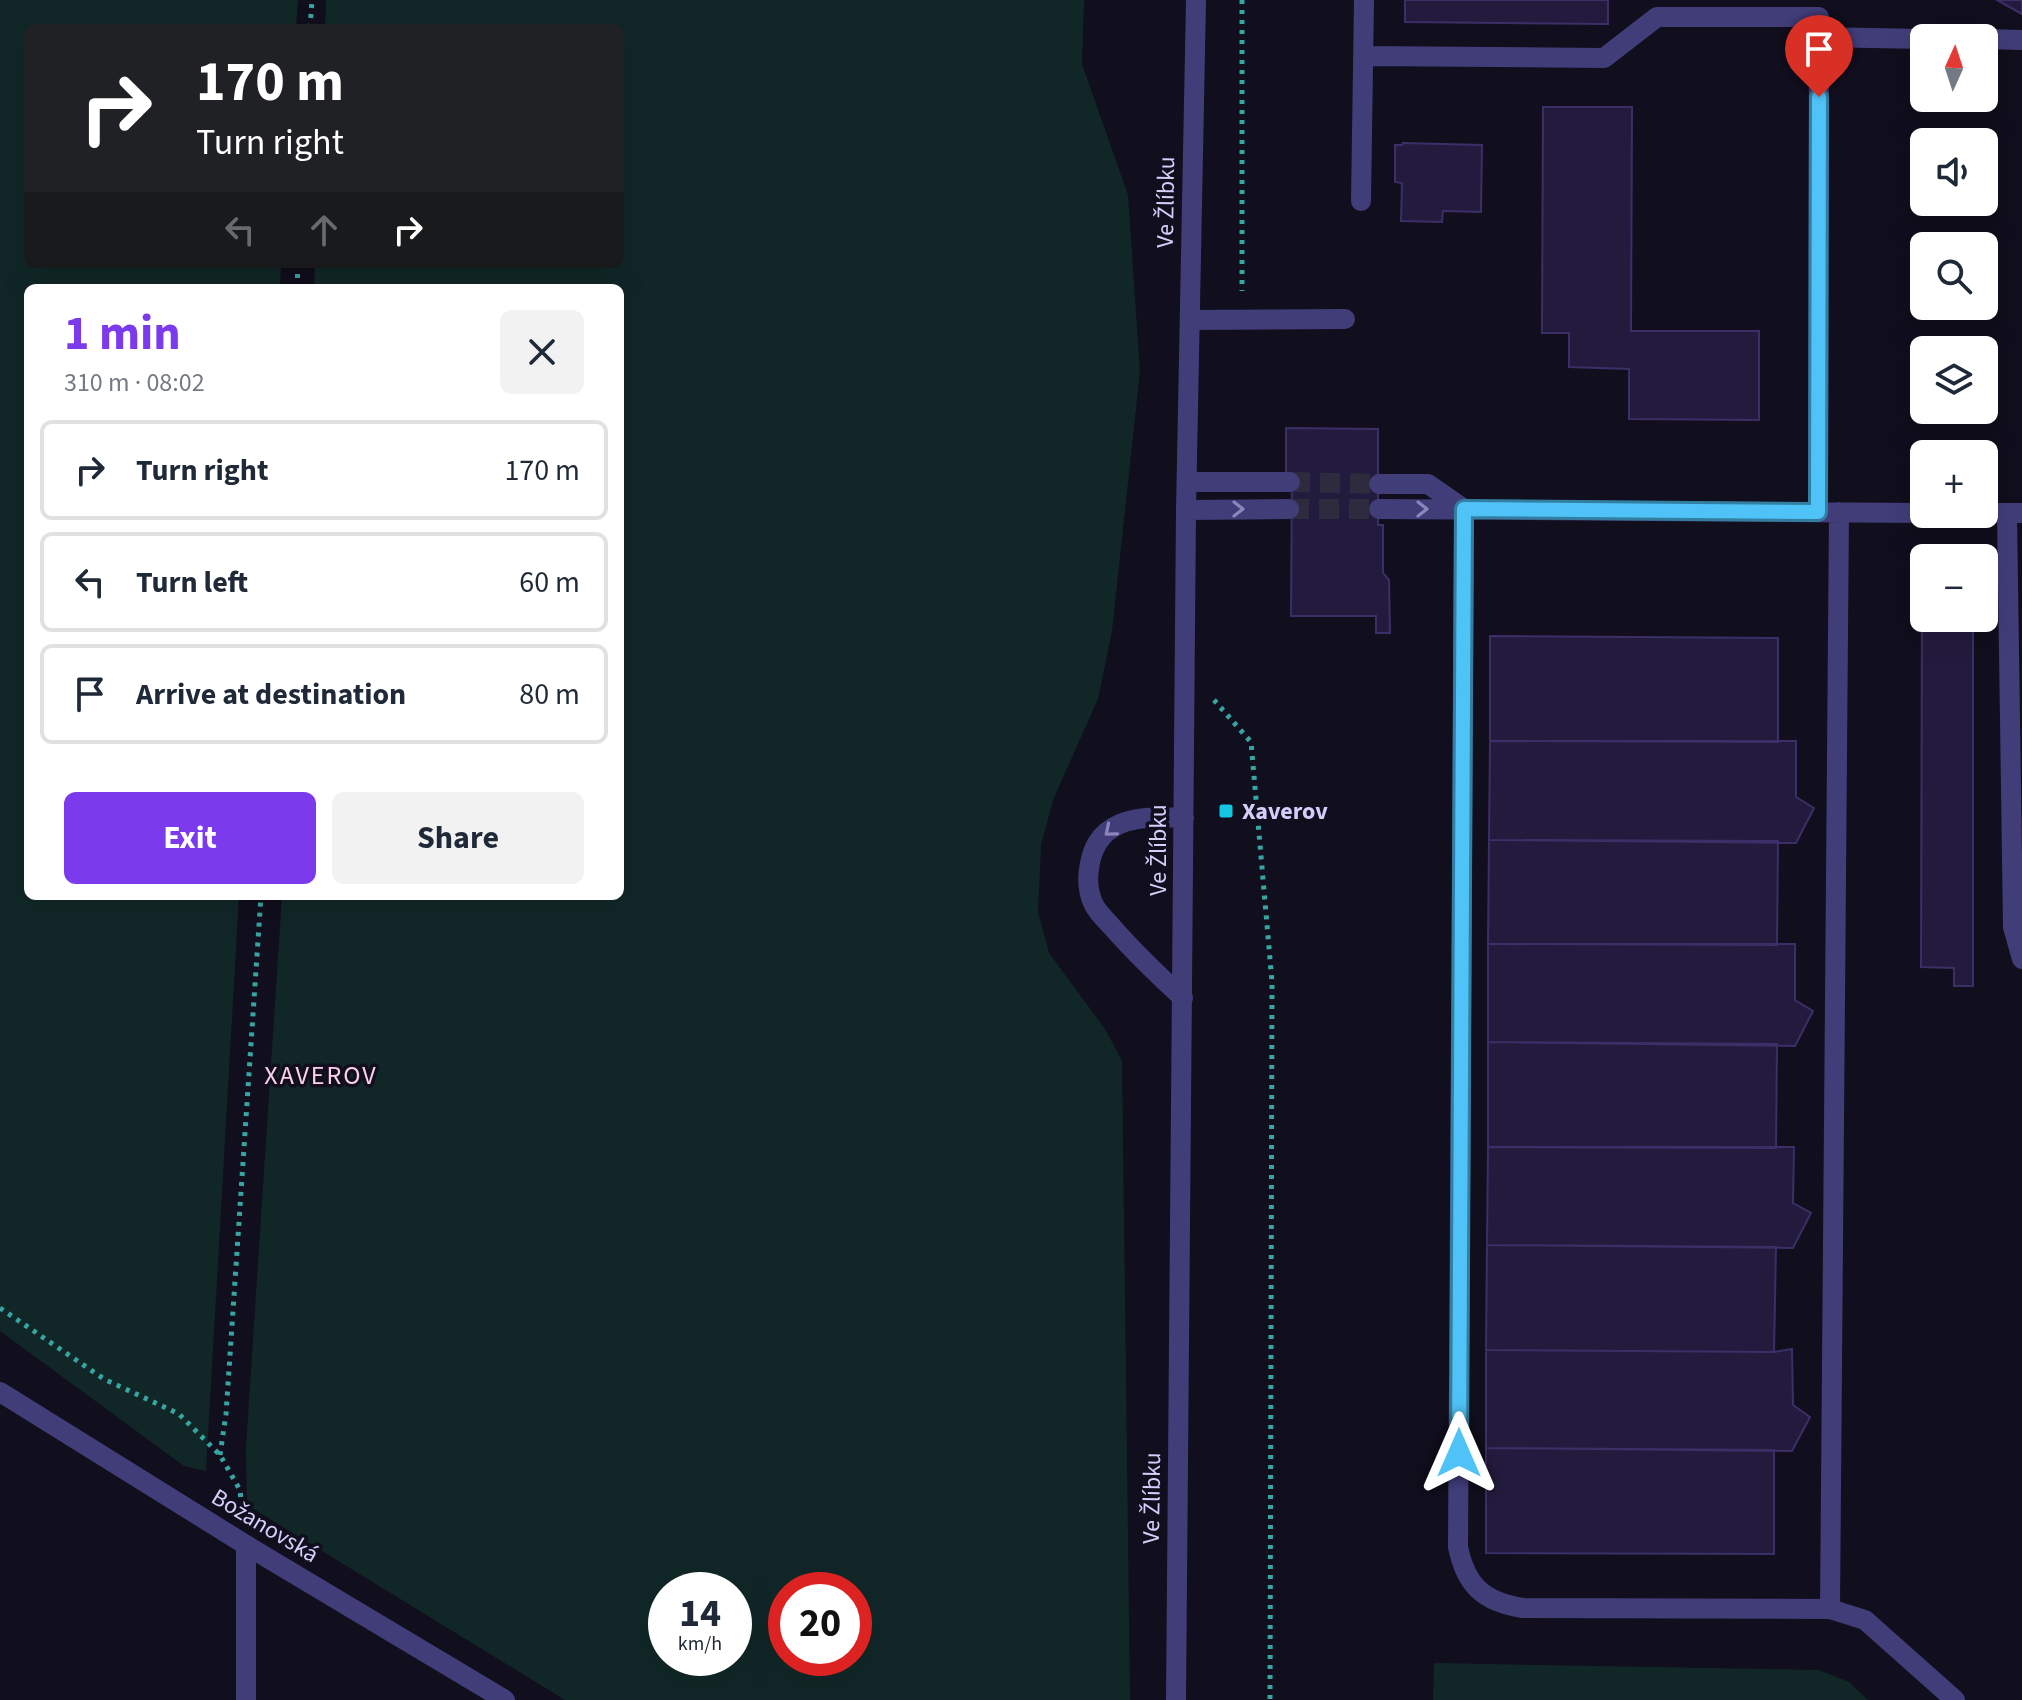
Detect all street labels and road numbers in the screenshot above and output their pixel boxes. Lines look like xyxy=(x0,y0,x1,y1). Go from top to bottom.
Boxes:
street label: Ve Žlíbku xyxy=(1148,156,1184,248)
street label: Ve Žlíbku xyxy=(1141,804,1176,896)
street label: Ve Žlíbku xyxy=(1134,1452,1170,1544)
street label: Božanovská xyxy=(205,1480,325,1572)

